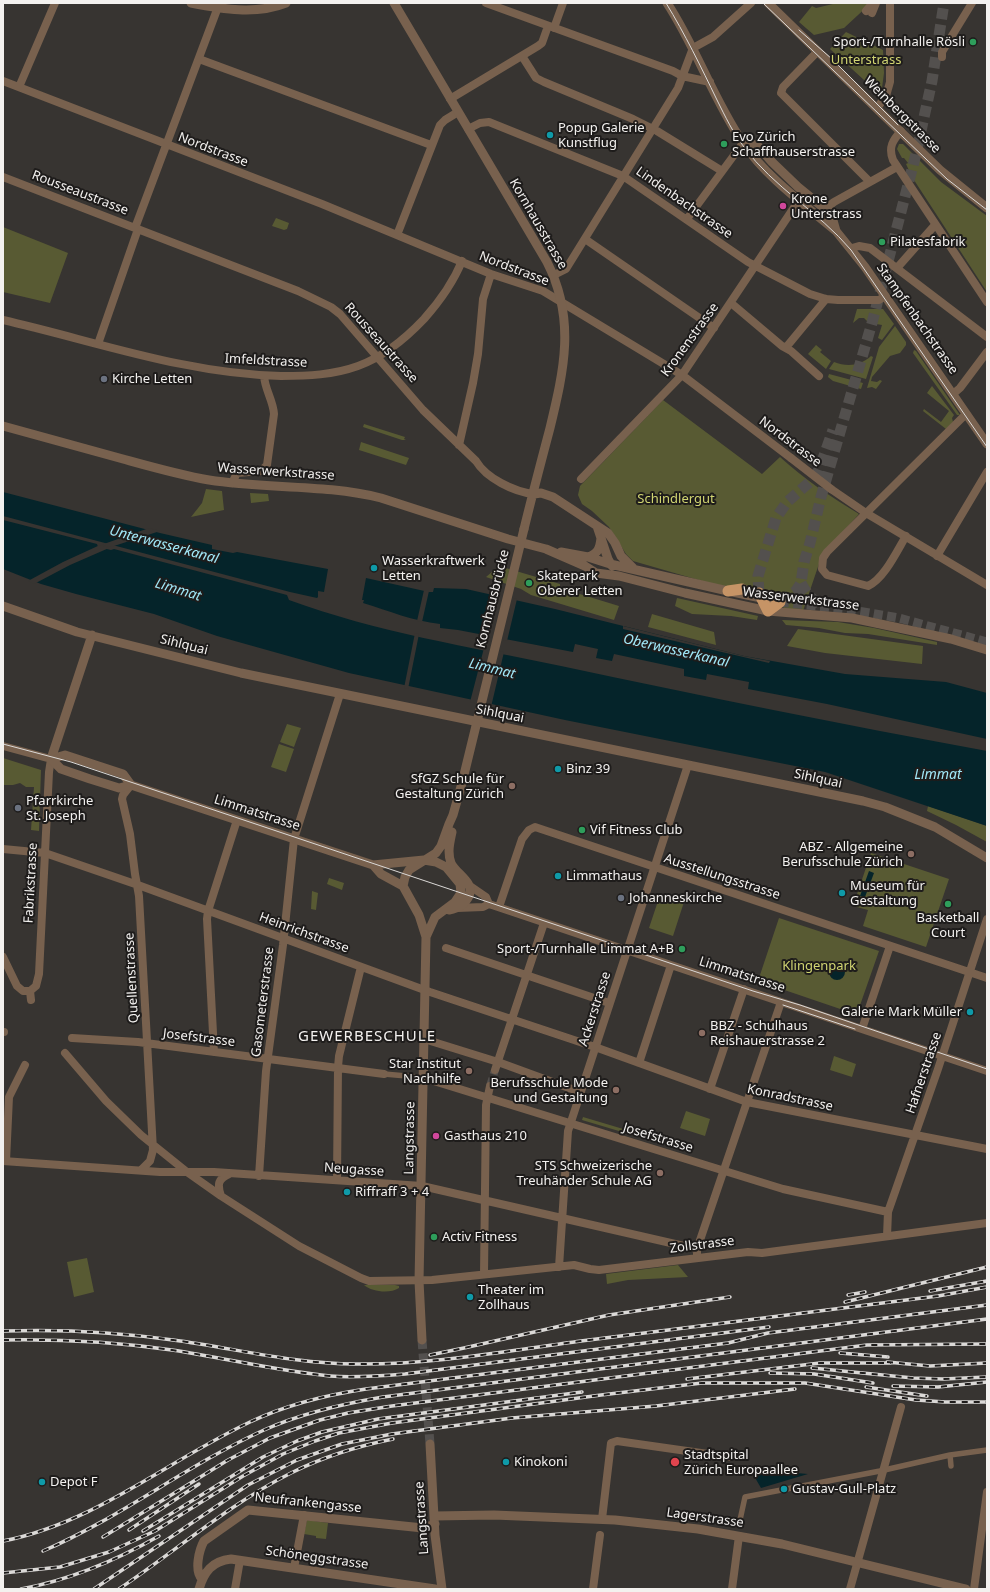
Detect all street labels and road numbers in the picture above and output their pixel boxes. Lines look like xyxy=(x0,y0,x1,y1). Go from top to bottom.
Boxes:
street label: Weinbergstrasse xyxy=(860,73,944,157)
street label: Nordstrasse xyxy=(176,129,250,171)
street label: Lindenbachstrasse xyxy=(633,164,735,242)
street label: Rousseaustrasse xyxy=(29,167,131,219)
street label: Kornhausstrasse xyxy=(506,176,570,272)
street label: Nordstrasse xyxy=(477,248,551,290)
street label: Stampfenbachstrasse xyxy=(873,261,961,377)
street label: Rousseaustrasse xyxy=(341,300,421,386)
street label: Kronenstrasse xyxy=(658,300,722,380)
street label: Imfeldstrasse xyxy=(224,351,308,371)
street label: Nordstrasse xyxy=(756,414,824,470)
street label: Wasserwerkstrasse xyxy=(217,460,335,484)
street label: Kornhausbrücke xyxy=(473,548,513,650)
street label: Wasserwerkstrasse xyxy=(742,584,860,614)
street label: Sihlquai xyxy=(159,632,209,658)
street label: Sihlquai xyxy=(475,702,525,726)
street label: Sihlquai xyxy=(793,766,843,792)
street label: Limmatstrasse xyxy=(212,792,302,834)
street label: Fabrikstrasse xyxy=(21,842,41,924)
street label: Ausstellungsstrasse xyxy=(662,851,782,903)
street label: Heinrichstrasse xyxy=(257,910,351,956)
street label: Quellenstrasse xyxy=(122,932,142,1024)
street label: Gasometerstrasse xyxy=(249,946,277,1058)
street label: Limmatstrasse xyxy=(697,954,787,996)
street label: Ackerstrasse xyxy=(576,970,614,1048)
street label: Josefstrasse xyxy=(162,1026,236,1050)
street label: Hafnerstrasse xyxy=(903,1030,945,1116)
street label: Konradstrasse xyxy=(746,1081,834,1115)
street label: Langstrasse xyxy=(402,1101,418,1175)
street label: Josefstrasse xyxy=(621,1120,695,1156)
street label: Neugasse xyxy=(323,1160,385,1180)
street label: Zollstrasse xyxy=(669,1233,735,1257)
street label: Langstrasse xyxy=(412,1481,432,1555)
street label: Neufrankengasse xyxy=(254,1490,362,1516)
street label: Lagerstrasse xyxy=(665,1505,745,1531)
street label: Schöneggstrasse xyxy=(265,1543,369,1573)

